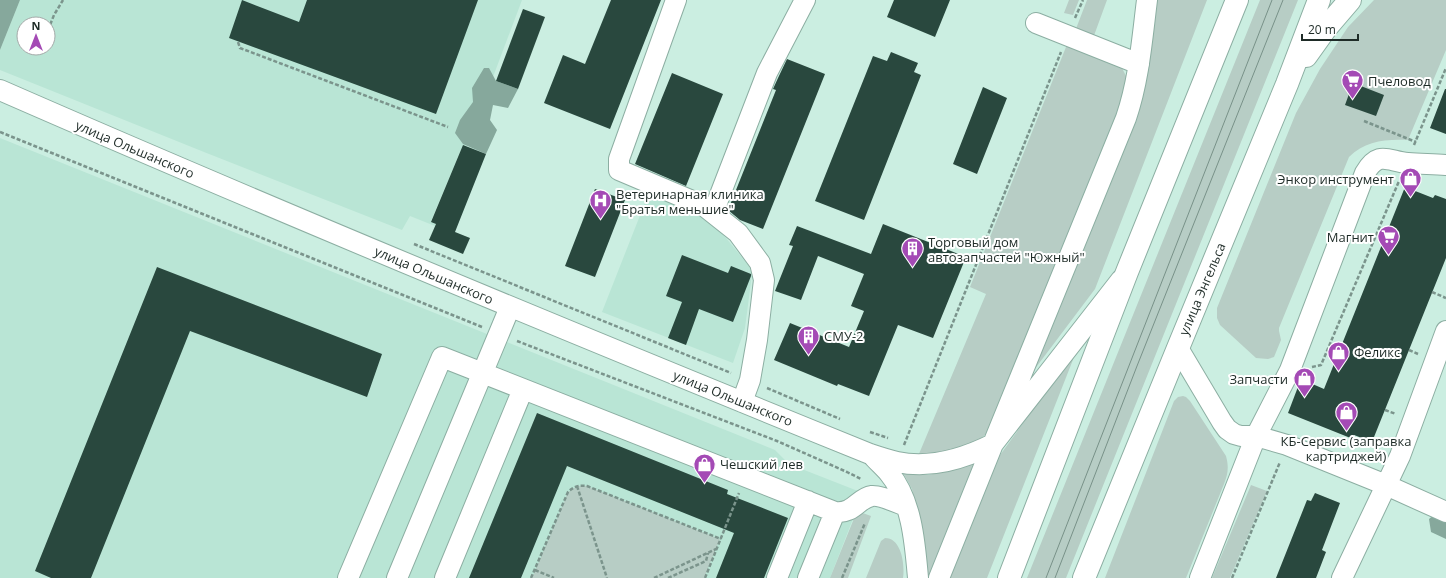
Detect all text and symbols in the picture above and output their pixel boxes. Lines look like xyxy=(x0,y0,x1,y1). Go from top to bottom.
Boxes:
north arrow xyxy=(16,16,56,56)
scale bar xyxy=(1302,16,1358,42)
text: N xyxy=(32,18,40,33)
text: 20 m xyxy=(1308,21,1336,38)
supermarket icon: Пчеловод xyxy=(1339,68,1365,101)
place label: Пчеловод xyxy=(1368,72,1431,90)
street label: улица Ольшанского xyxy=(73,116,197,182)
shop icon: Энкор инструмент xyxy=(1397,166,1423,199)
place label: Энкор инструмент xyxy=(1277,170,1394,188)
place label: Ветеринарная клиника "Братья меньшие" xyxy=(616,185,764,218)
hospital icon: Ветеринарная клиника "Братья меньшие" xyxy=(588,188,614,221)
supermarket icon: Магнит xyxy=(1376,224,1402,257)
place label: Магнит xyxy=(1327,228,1374,246)
place label: Торговый дом автозапчастей "Южный" xyxy=(928,233,1085,266)
building icon: Торговый дом автозапчастей "Южный" xyxy=(900,236,926,269)
street label: улица Энгельса xyxy=(1174,240,1230,338)
street label: улица Ольшанского xyxy=(372,242,496,308)
building icon: СМУ-2 xyxy=(795,323,821,356)
place label: СМУ-2 xyxy=(824,327,864,345)
shop icon: Феликс xyxy=(1325,339,1351,372)
place label: Феликс xyxy=(1354,343,1400,361)
street label: улица Ольшанского xyxy=(671,366,796,430)
shop icon: Запчасти xyxy=(1291,366,1317,399)
place label: Запчасти xyxy=(1229,370,1288,388)
shop icon: КБ-Сервис (заправка картриджей) xyxy=(1333,400,1359,433)
place label: КБ-Сервис (заправка картриджей) xyxy=(1281,432,1411,465)
shop icon: Чешский лев xyxy=(691,451,717,484)
place label: Чешский лев xyxy=(720,455,803,473)

